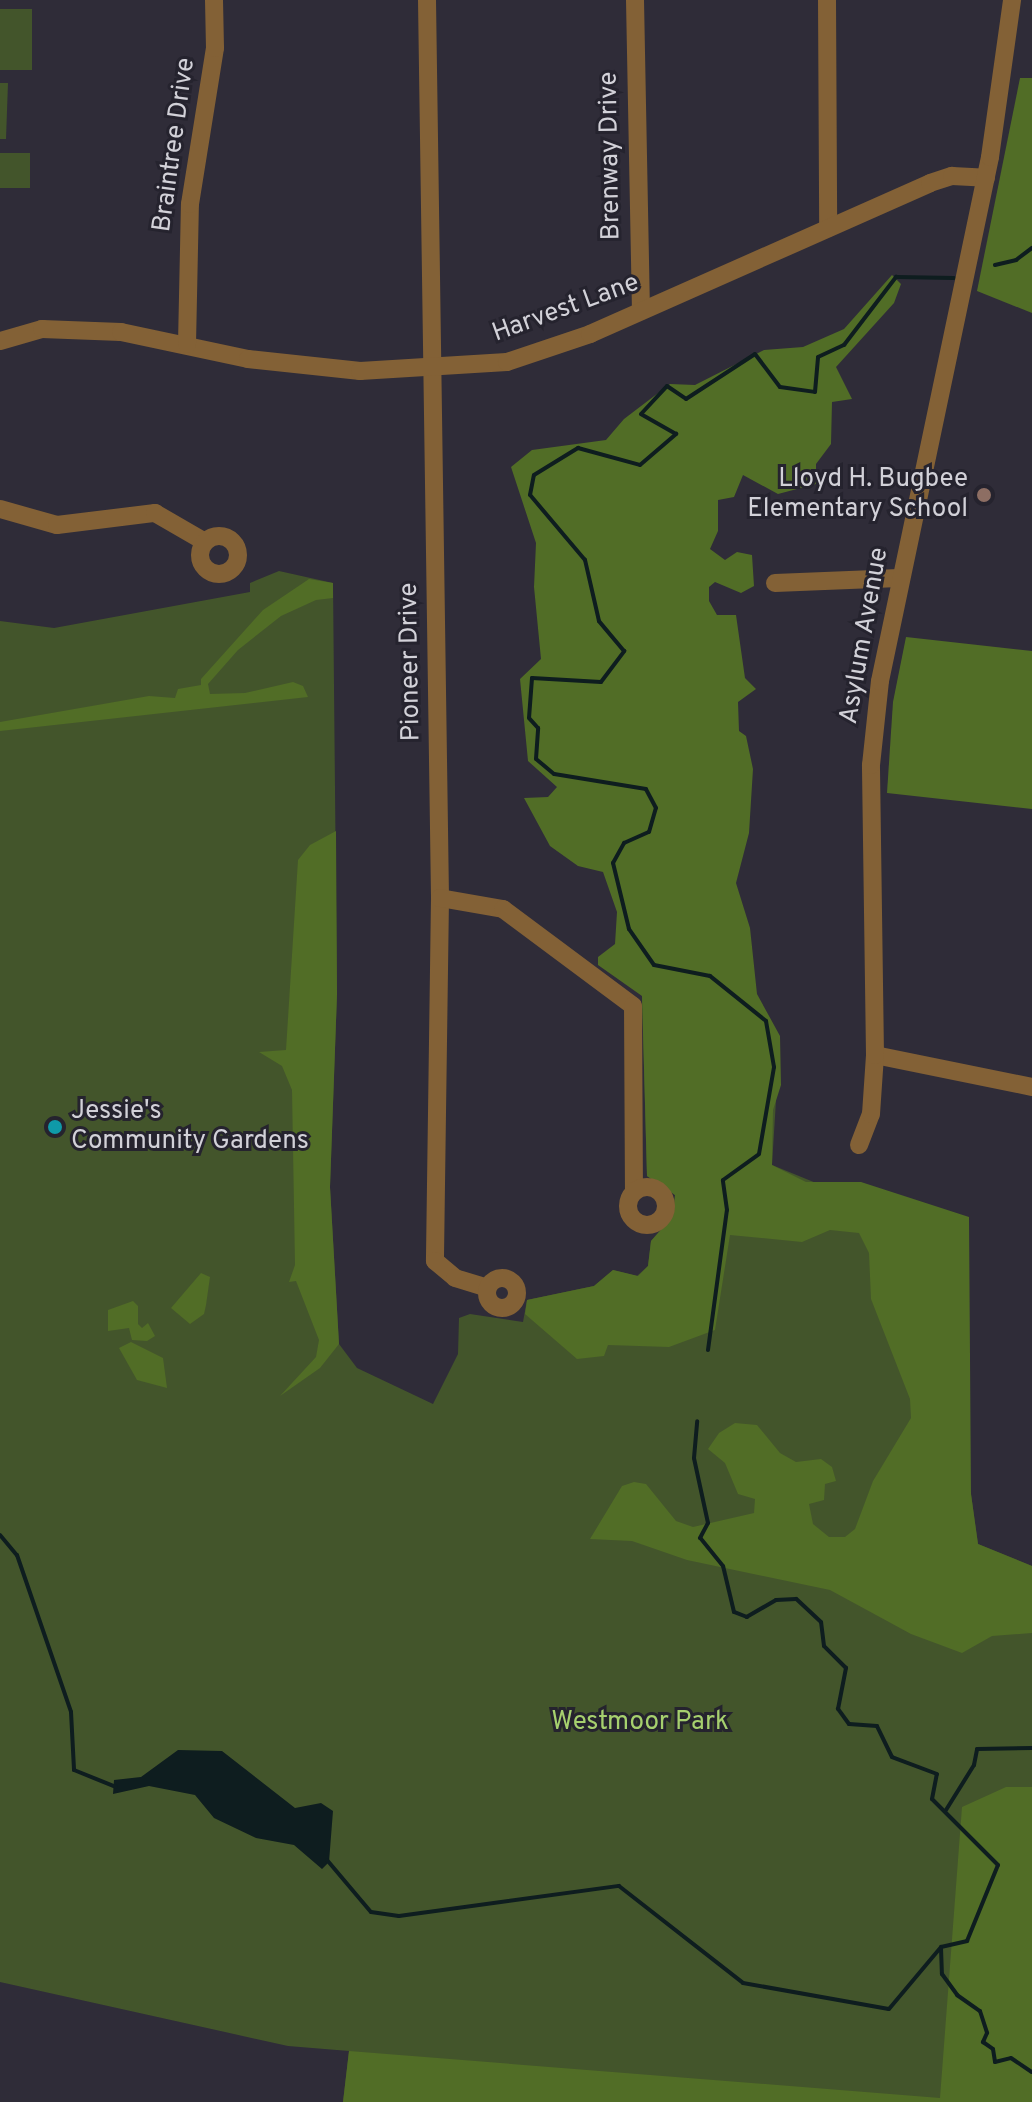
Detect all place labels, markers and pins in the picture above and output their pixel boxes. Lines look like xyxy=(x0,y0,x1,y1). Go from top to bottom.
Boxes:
place label: Lloyd H. Bugbee Elementary School xyxy=(747,464,968,526)
marker: Lloyd H. Bugbee Elementary School xyxy=(975,486,993,504)
place label: Jessie's Community Gardens xyxy=(71,1096,309,1158)
marker: Jessie's Community Gardens xyxy=(46,1118,64,1136)

